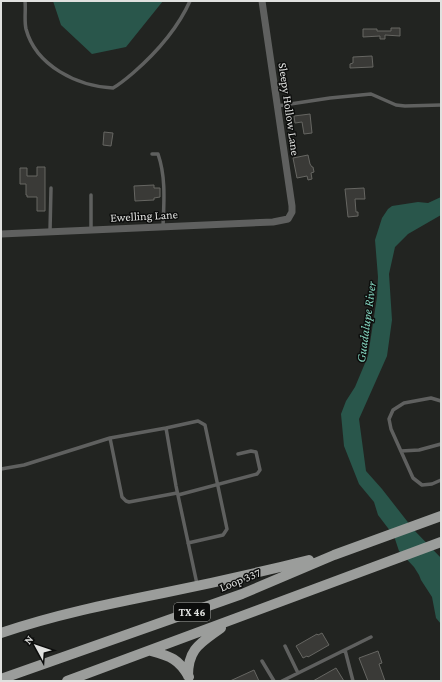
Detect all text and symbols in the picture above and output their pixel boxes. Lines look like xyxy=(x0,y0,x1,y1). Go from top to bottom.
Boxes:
street label: Sleepy Hollow Lane xyxy=(276,62,302,156)
street label: Ewelling Lane xyxy=(110,207,178,225)
water label: Guadalupe River xyxy=(353,280,379,364)
street label: Loop 337 xyxy=(217,565,263,595)
road number: TX 46 xyxy=(174,603,210,621)
north arrow xyxy=(16,626,56,666)
text: N xyxy=(21,632,36,646)

